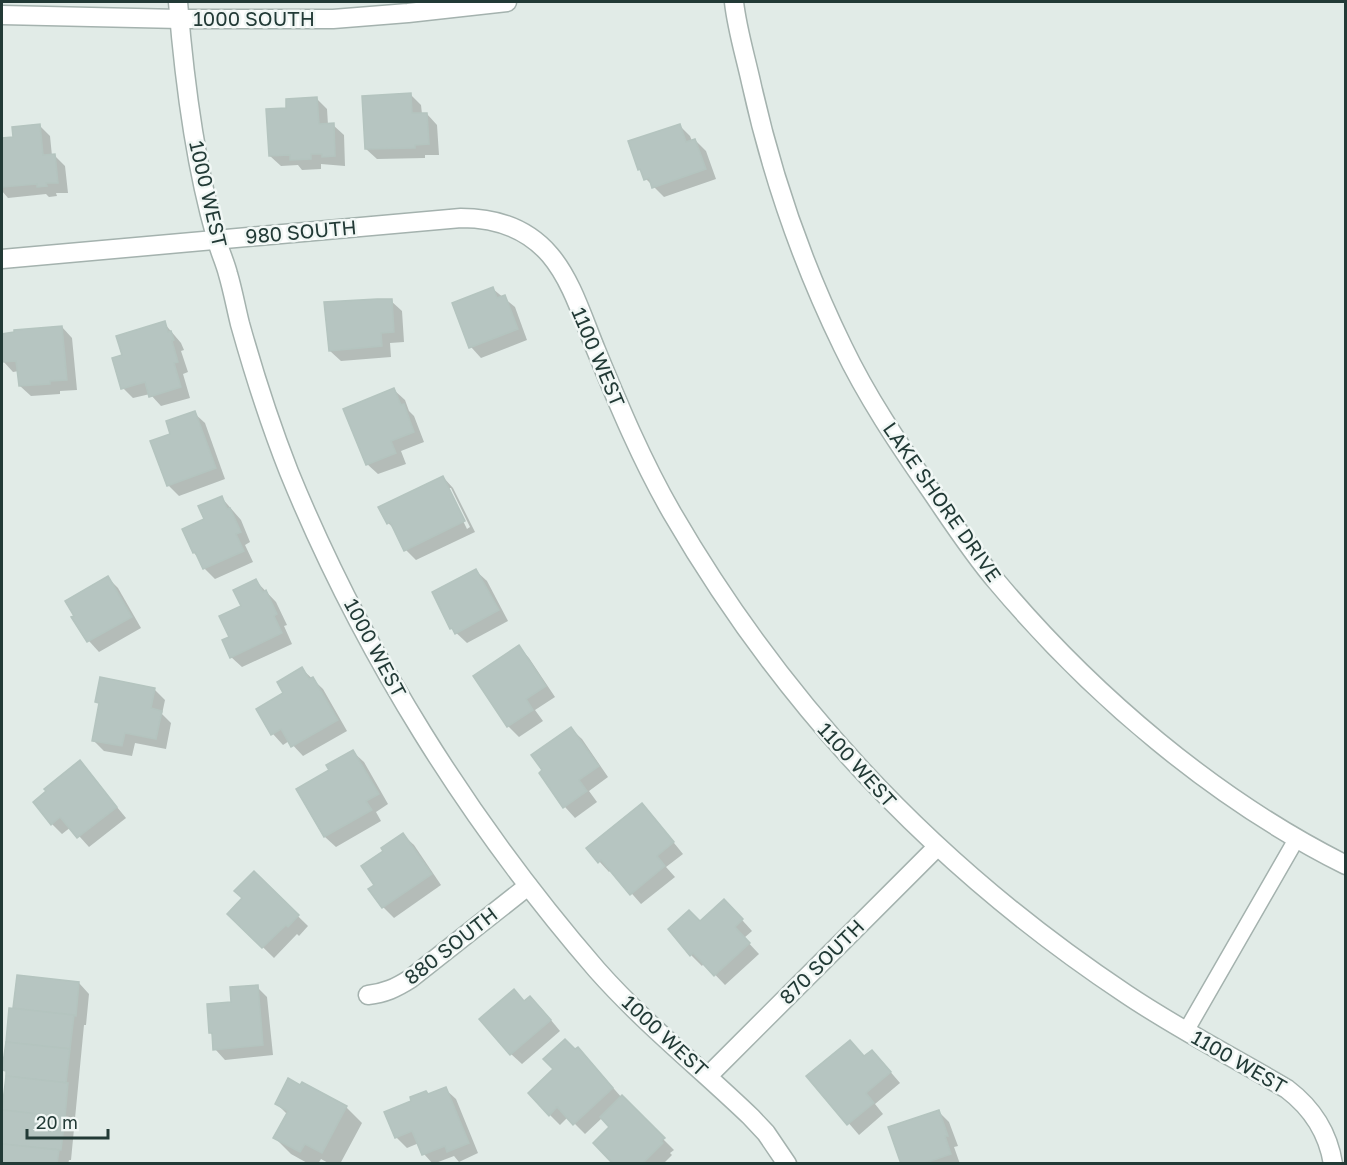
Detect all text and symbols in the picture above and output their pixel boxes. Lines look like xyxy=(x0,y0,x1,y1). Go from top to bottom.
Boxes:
street label: 1000 SOUTH xyxy=(193,6,315,30)
street label: 1000 WEST xyxy=(185,138,233,249)
street label: 980 SOUTH xyxy=(244,214,357,248)
street label: 1100 WEST xyxy=(567,303,631,410)
street label: LAKE SHORE DRIVE xyxy=(879,417,1007,586)
street label: 1000 WEST xyxy=(340,594,412,701)
street label: 1100 WEST xyxy=(813,717,902,812)
street label: 880 SOUTH xyxy=(399,901,502,989)
street label: 870 SOUTH xyxy=(774,914,869,1009)
street label: 1000 WEST xyxy=(618,990,713,1081)
street label: 1100 WEST xyxy=(1188,1024,1291,1098)
scale bar xyxy=(27,1102,108,1140)
text: 20 m xyxy=(36,1111,78,1133)

